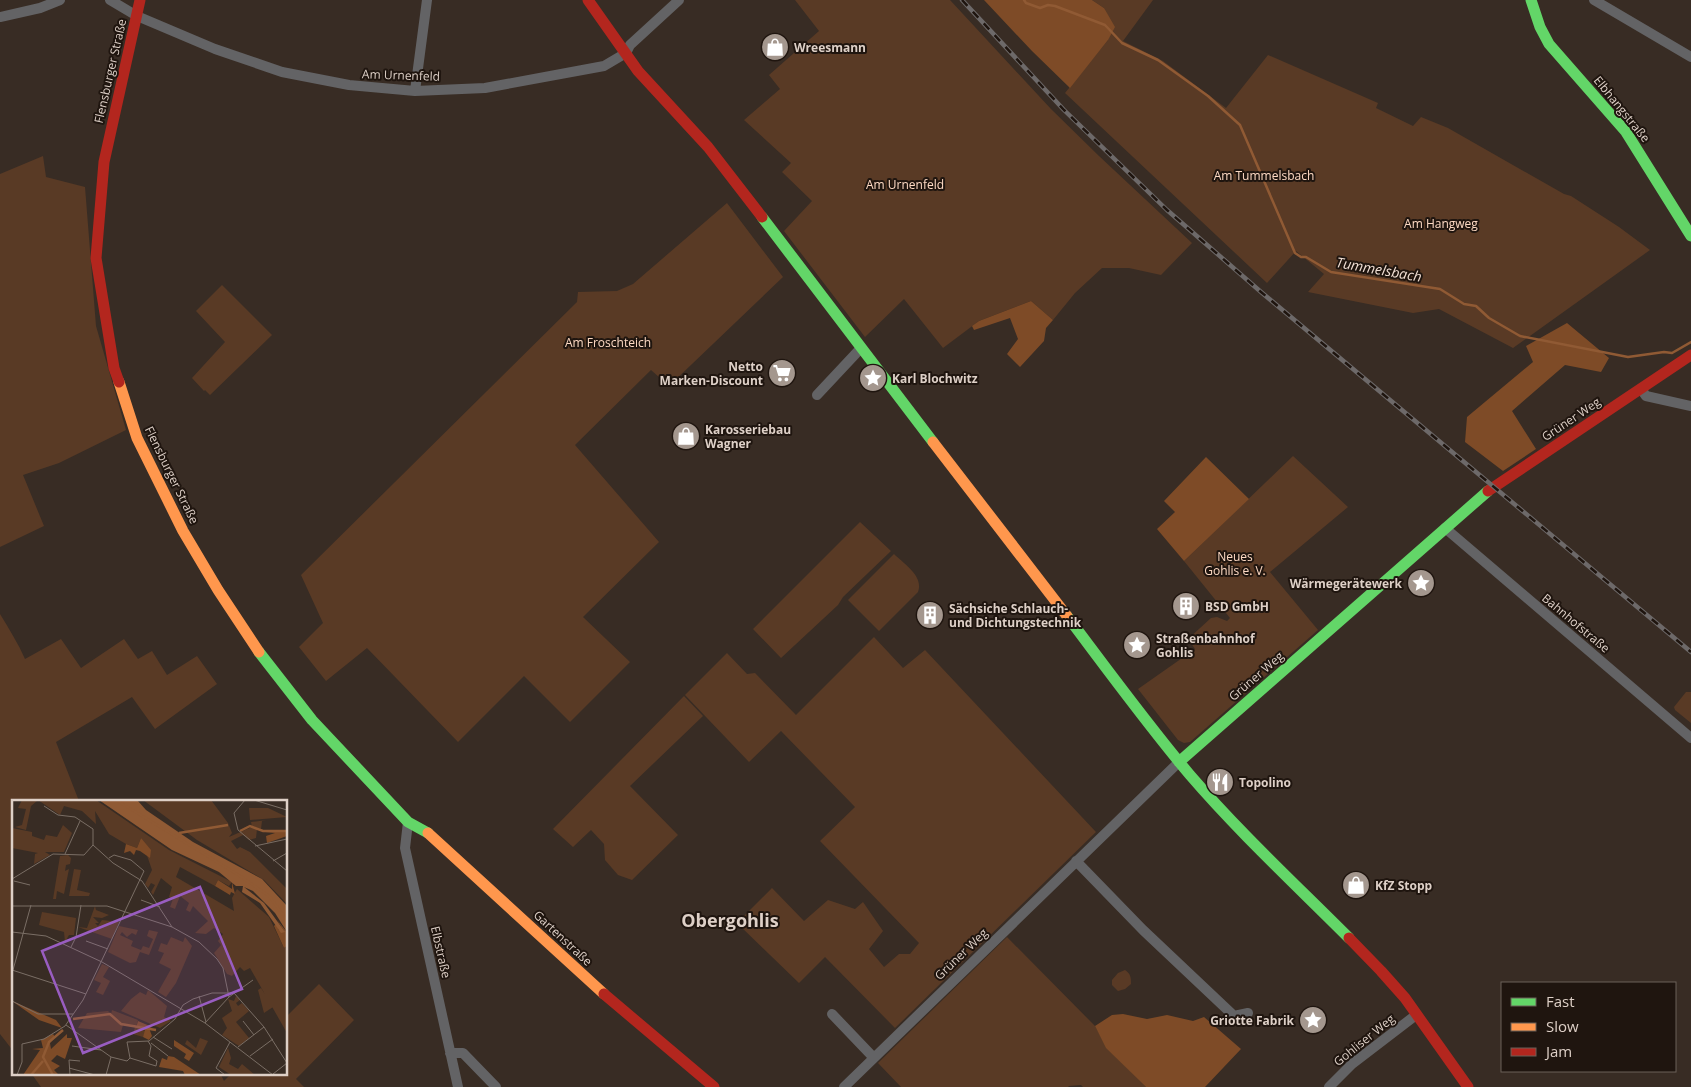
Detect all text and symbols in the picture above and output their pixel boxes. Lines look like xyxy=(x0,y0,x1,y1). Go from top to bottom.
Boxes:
street label: Flensburger Straße xyxy=(90,17,130,125)
shop icon: Wreesmann xyxy=(760,32,790,62)
place label: Wreesmann xyxy=(794,39,866,56)
street label: Am Urnenfeld xyxy=(362,65,440,85)
street label: Elbhangstraße xyxy=(1590,72,1654,146)
park label: Am Tummelsbach xyxy=(1214,167,1314,184)
park label: Am Urnenfeld xyxy=(866,176,944,193)
park label: Am Hangweg xyxy=(1404,215,1478,232)
water label: Tummelsbach xyxy=(1335,252,1423,286)
park label: Am Froschteich xyxy=(565,334,651,351)
place label: Netto Marken-Discount xyxy=(660,358,763,389)
supermarket icon: Netto Marken-Discount xyxy=(767,358,797,388)
place icon: Karl Blochwitz xyxy=(858,363,888,393)
place label: Karl Blochwitz xyxy=(892,370,978,387)
street label: Grüner Weg xyxy=(1538,393,1604,445)
shop icon: Karosseriebau Wagner xyxy=(671,421,701,451)
place label: Karosseriebau Wagner xyxy=(705,421,791,452)
street label: Flensburger Straße xyxy=(141,423,203,527)
park label: Neues Gohlis e. V. xyxy=(1204,548,1266,579)
place icon: Wärmegerätewerk xyxy=(1406,568,1436,598)
place label: Wärmegerätewerk xyxy=(1290,575,1403,592)
street label: Bahnhofstraße xyxy=(1539,590,1614,657)
building icon: BSD GmbH xyxy=(1171,591,1201,621)
place label: BSD GmbH xyxy=(1205,598,1269,615)
building icon: Sächsiche Schlauch- und Dichtungstechnik xyxy=(915,600,945,630)
place label: Sächsiche Schlauch- und Dichtungstechnik xyxy=(949,600,1082,631)
place icon: Straßenbahnhof Gohlis xyxy=(1122,630,1152,660)
place label: Straßenbahnhof Gohlis xyxy=(1156,630,1256,661)
street label: Grüner Weg xyxy=(1225,647,1287,705)
restaurant icon: Topolino xyxy=(1205,767,1235,797)
place label: Topolino xyxy=(1239,774,1291,791)
inset map xyxy=(12,800,288,1074)
shop icon: KfZ Stopp xyxy=(1341,870,1371,900)
place label: KfZ Stopp xyxy=(1375,877,1433,894)
street label: Gartenstraße xyxy=(530,906,596,970)
district label: Obergohlis xyxy=(681,908,779,932)
street label: Elbstraße xyxy=(427,924,455,980)
street label: Grüner Weg xyxy=(931,924,992,984)
legend xyxy=(1501,982,1676,1072)
text: Fast xyxy=(1546,991,1575,1011)
place icon: Griotte Fabrik xyxy=(1298,1005,1328,1035)
street label: Gohliser Weg xyxy=(1330,1010,1399,1070)
place label: Griotte Fabrik xyxy=(1210,1012,1295,1029)
text: Slow xyxy=(1546,1016,1579,1036)
text: Jam xyxy=(1544,1041,1572,1061)

